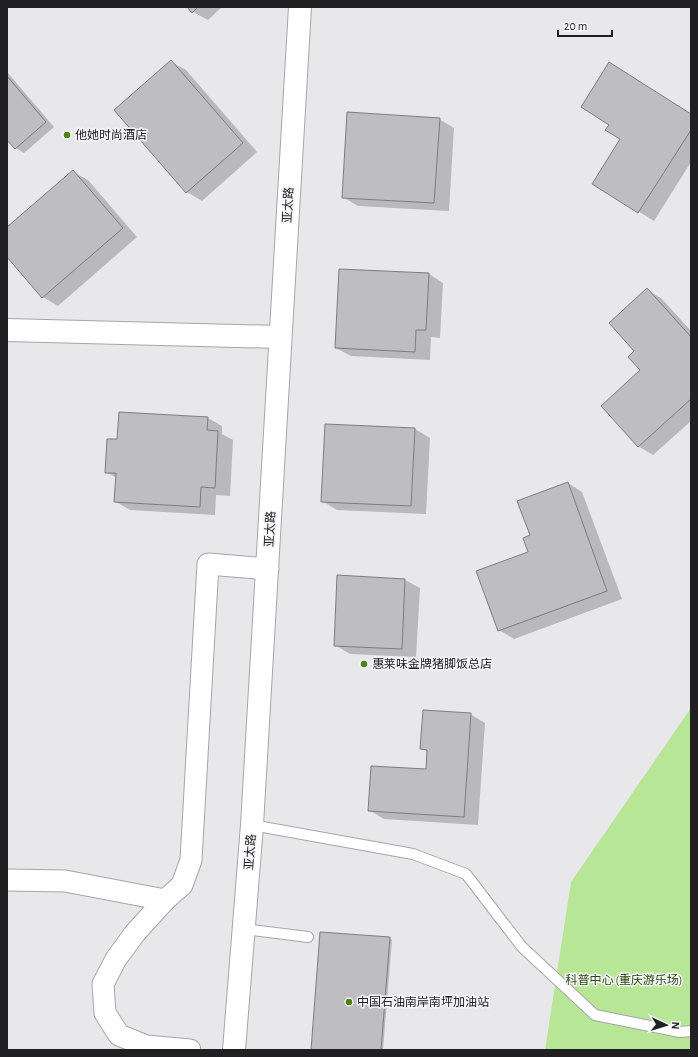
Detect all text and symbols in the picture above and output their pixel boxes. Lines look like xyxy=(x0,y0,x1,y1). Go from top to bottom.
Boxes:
scale bar xyxy=(558,12,612,38)
text: 20 m xyxy=(564,20,587,32)
place label: 他她时尚酒店 xyxy=(75,128,147,141)
marker: 他她时尚酒店 xyxy=(62,130,72,140)
street label: 亚太路 xyxy=(280,187,295,223)
street label: 亚太路 xyxy=(262,511,277,547)
place label: 惠莱味金牌猪脚饭总店 xyxy=(372,657,492,670)
marker: 惠莱味金牌猪脚饭总店 xyxy=(359,659,369,669)
street label: 亚太路 xyxy=(242,834,257,870)
park label: 科普中心 (重庆游乐场) xyxy=(565,973,683,986)
place label: 中国石油南岸南坪加油站 xyxy=(357,996,489,1008)
marker: 中国石油南岸南坪加油站 xyxy=(344,997,354,1007)
north arrow xyxy=(646,1005,686,1045)
text: N xyxy=(670,1021,681,1030)

